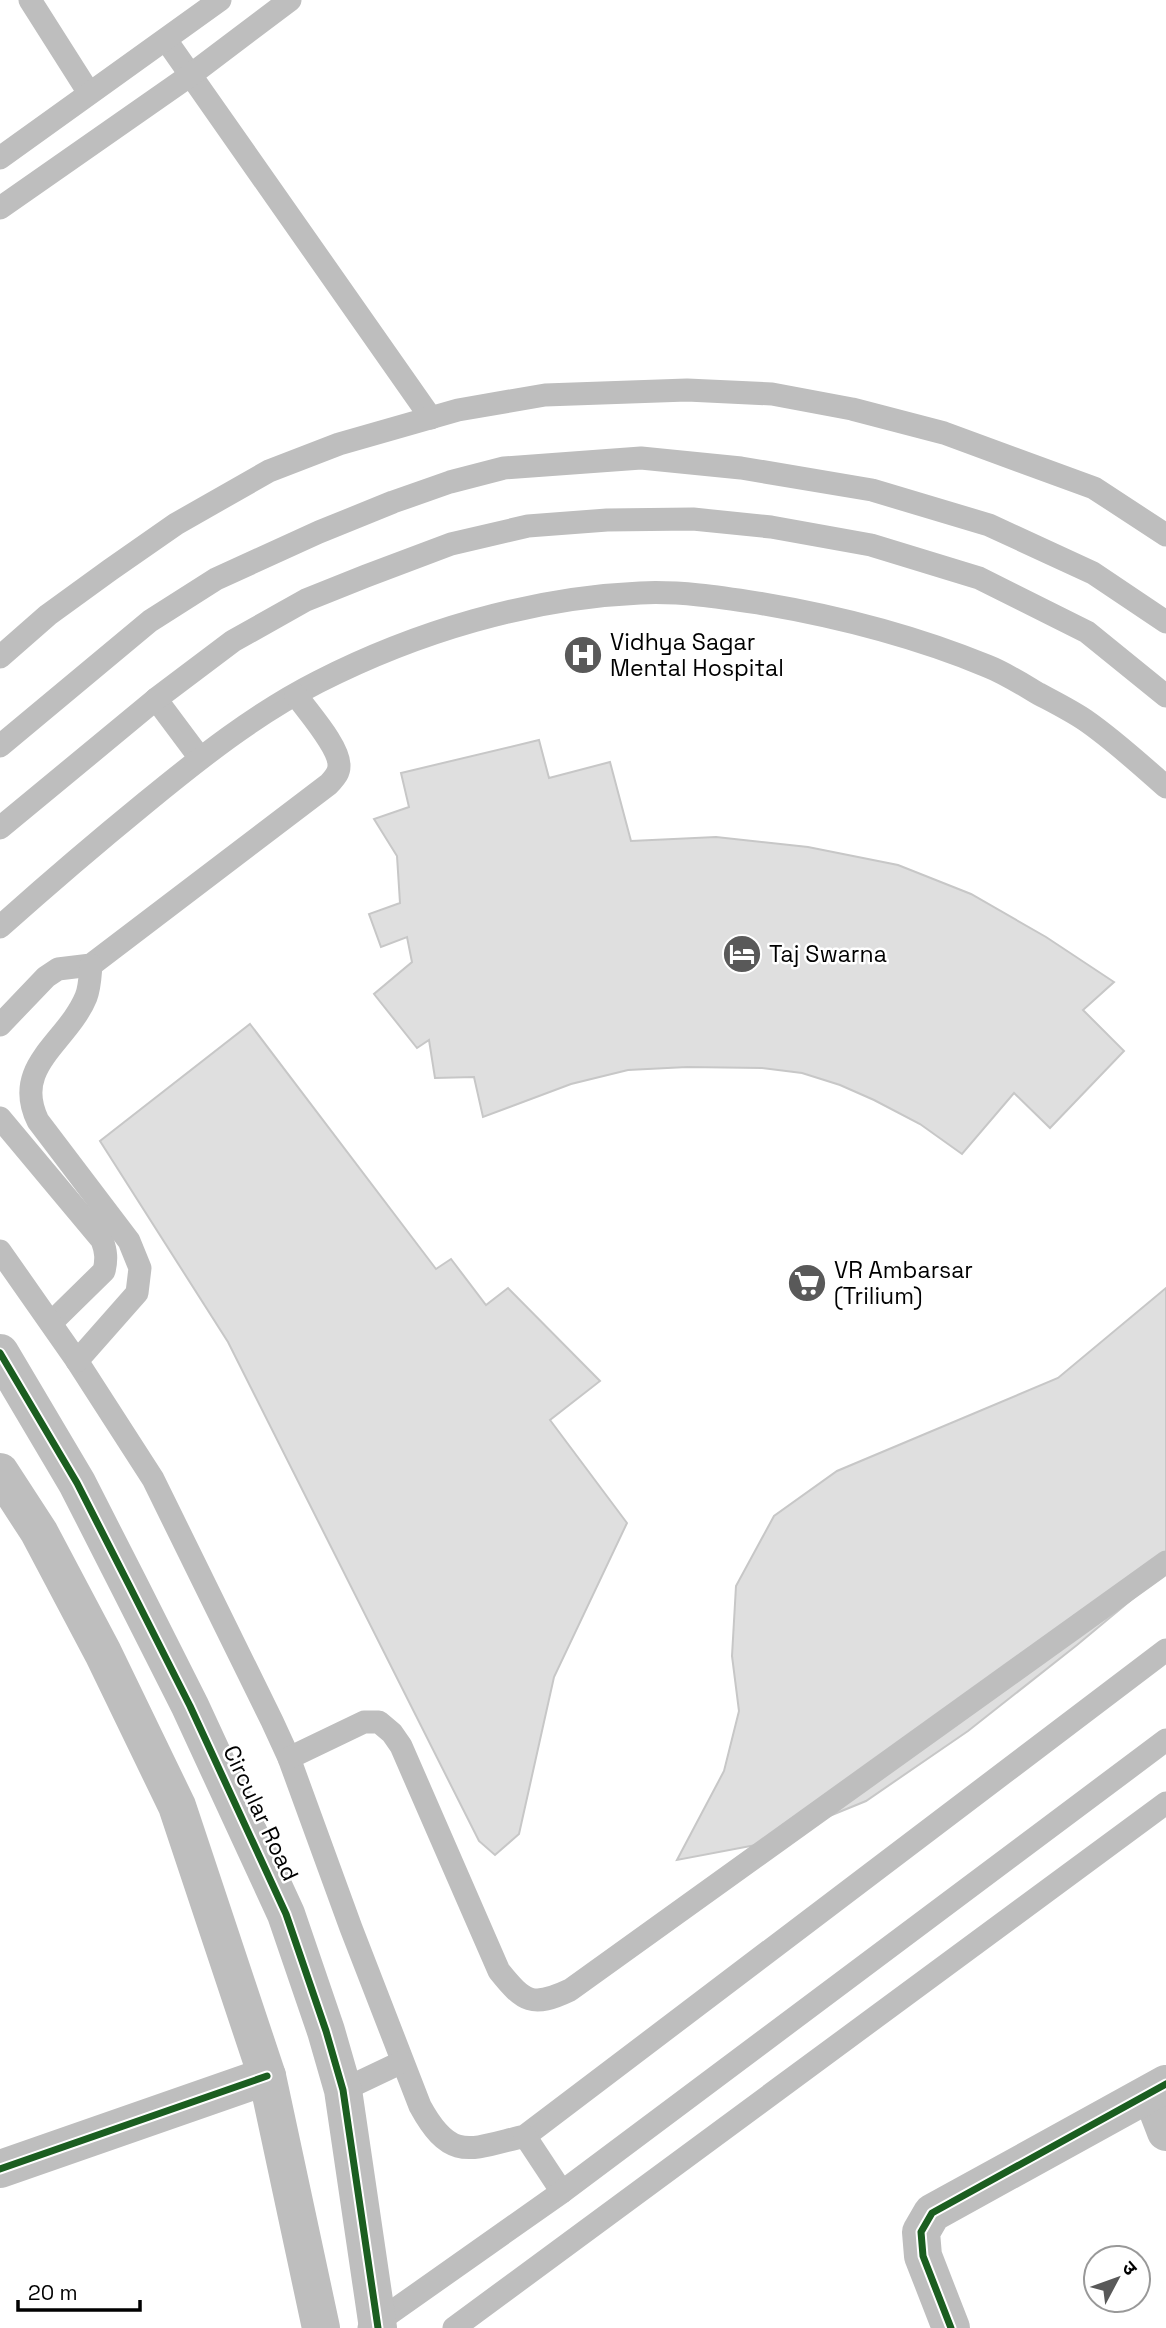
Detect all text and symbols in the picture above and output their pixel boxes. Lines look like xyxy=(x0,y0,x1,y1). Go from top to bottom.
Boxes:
place label: Vidhya Sagar Mental Hospital xyxy=(610,627,784,683)
hospital icon: Vidhya Sagar Mental Hospital xyxy=(562,634,604,676)
hotel icon: Taj Swarna xyxy=(721,933,763,975)
place label: Taj Swarna xyxy=(769,939,887,969)
place label: VR Ambarsar (Trilium) xyxy=(834,1255,973,1311)
supermarket icon: VR Ambarsar (Trilium) xyxy=(786,1262,828,1304)
street label: Circular Road xyxy=(216,1740,306,1886)
north arrow xyxy=(1082,2244,1152,2314)
text: उ xyxy=(1116,2256,1143,2281)
scale bar xyxy=(18,2268,140,2312)
text: 20 m xyxy=(28,2279,78,2306)

